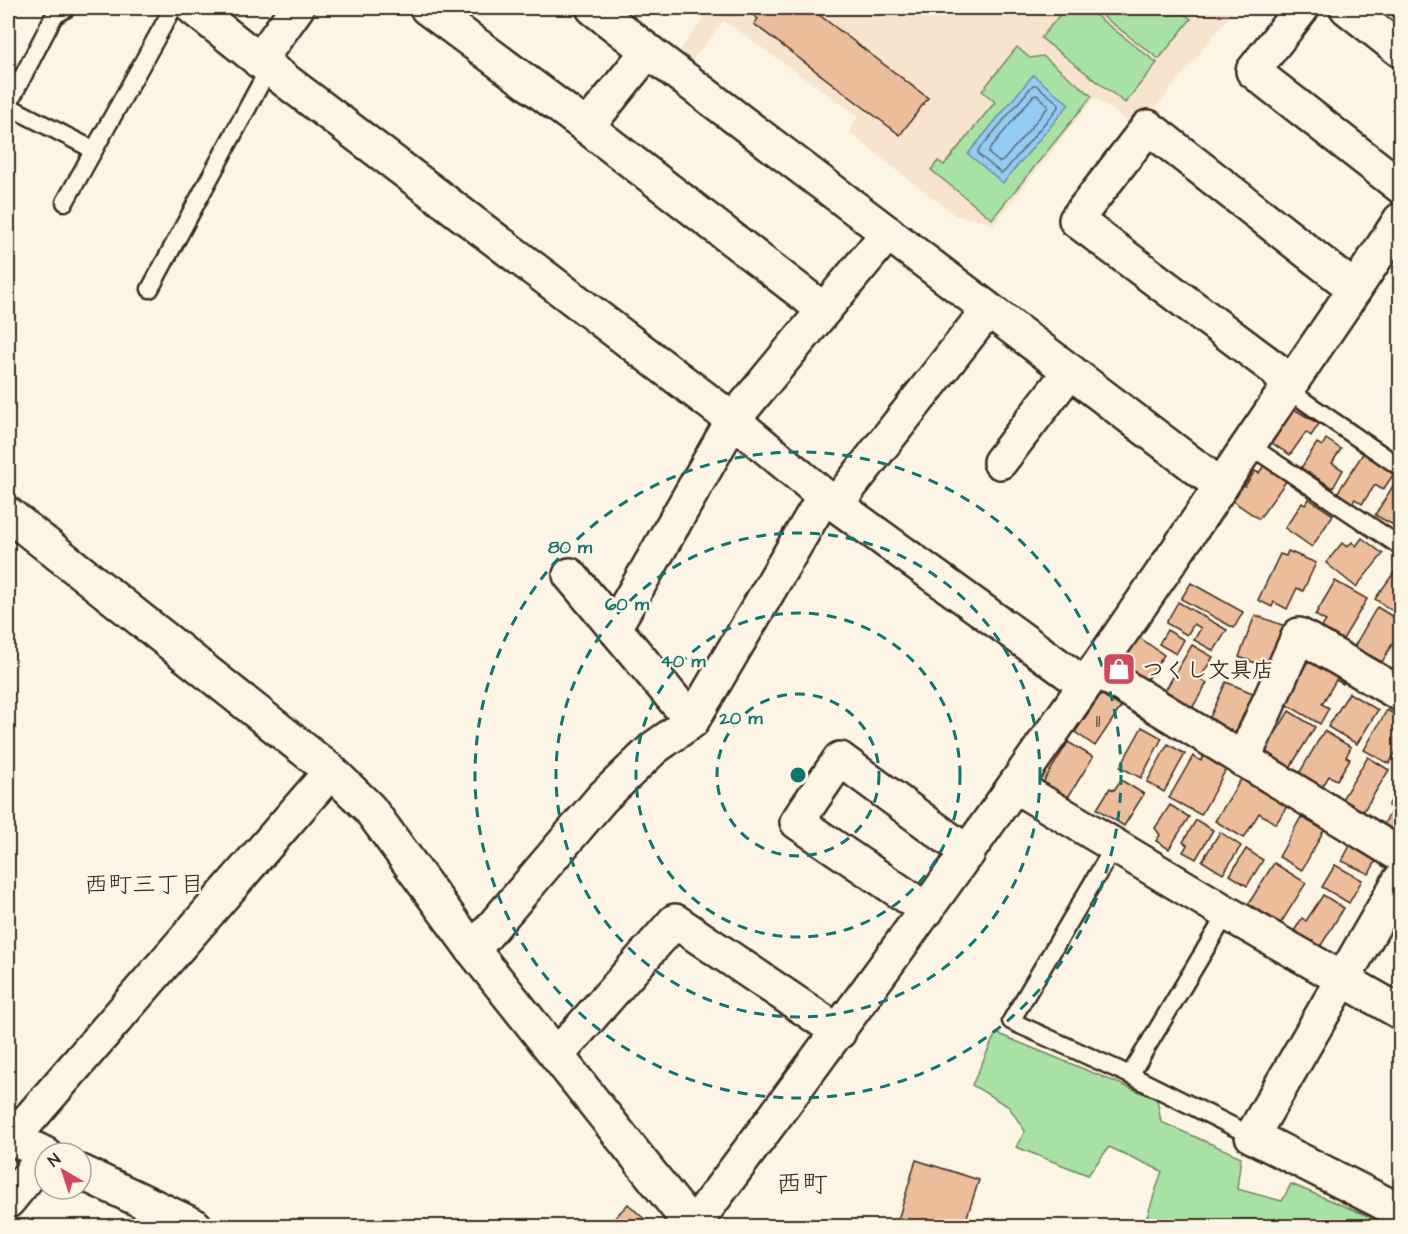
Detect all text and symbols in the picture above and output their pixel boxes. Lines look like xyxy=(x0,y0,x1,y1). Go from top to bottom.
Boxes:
text: 80 m xyxy=(548,535,593,560)
text: 60 m xyxy=(605,592,650,617)
text: 40 m xyxy=(661,649,706,674)
shop icon: つくし文具店 xyxy=(1101,651,1137,687)
place label: つくし文具店 xyxy=(1142,655,1274,686)
text: 20 m xyxy=(719,706,763,731)
house number: 11 xyxy=(1095,707,1101,735)
centre of rings xyxy=(788,765,808,785)
district label: 西町三丁目 xyxy=(84,868,204,902)
north arrow xyxy=(33,1141,93,1201)
text: N xyxy=(43,1148,65,1172)
district label: 西町 xyxy=(776,1166,828,1202)

